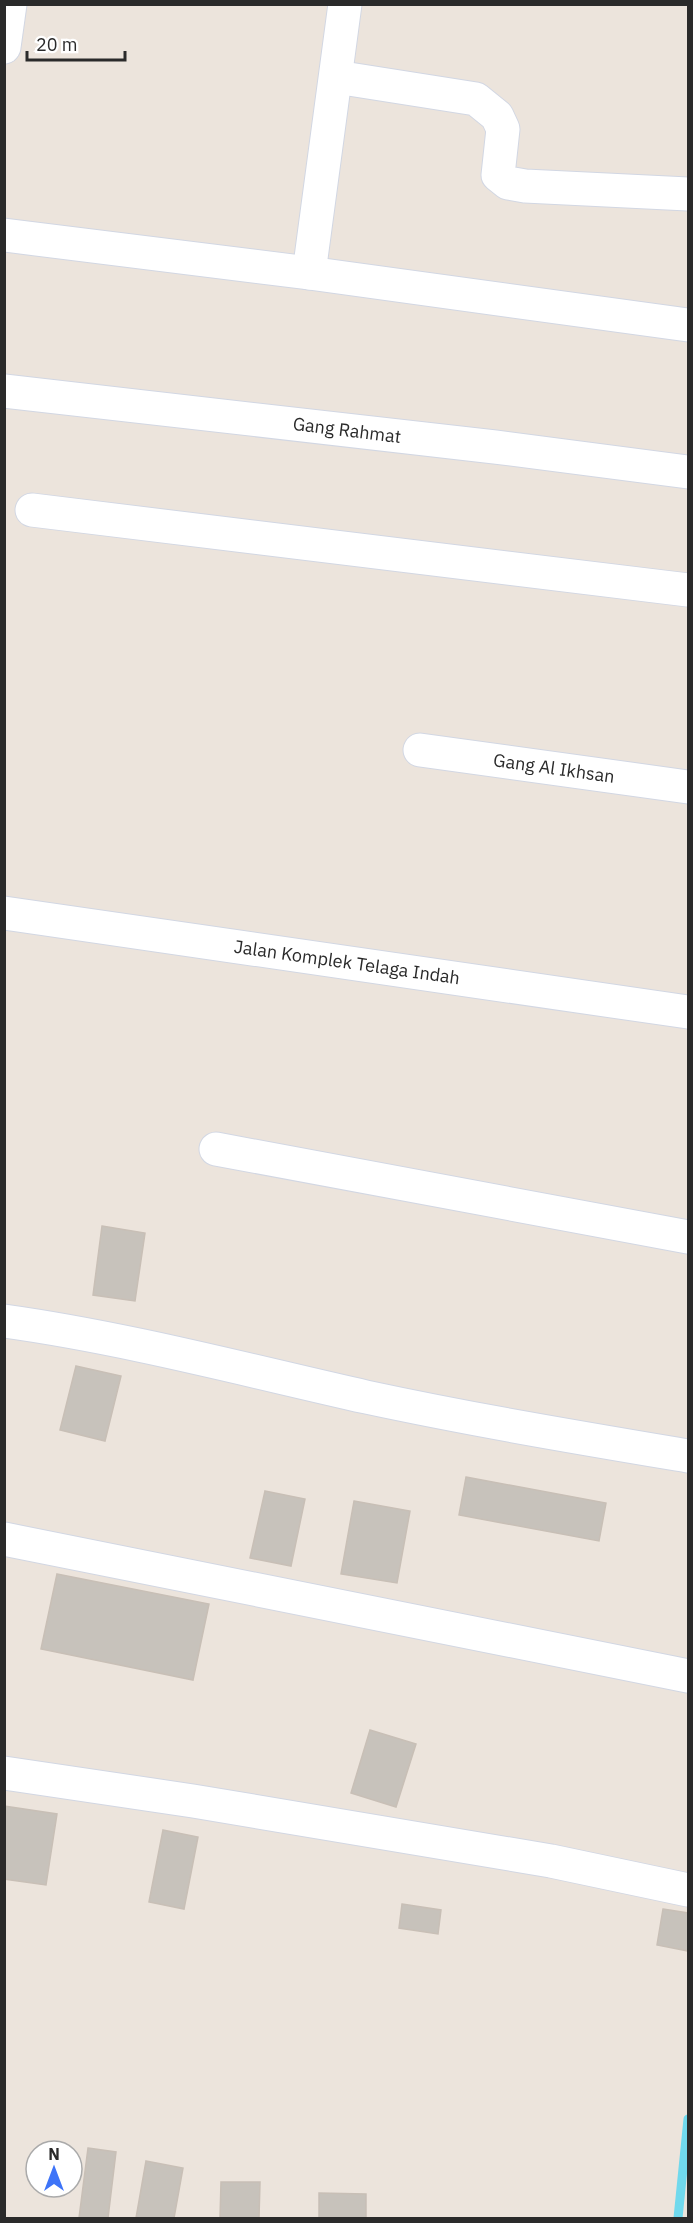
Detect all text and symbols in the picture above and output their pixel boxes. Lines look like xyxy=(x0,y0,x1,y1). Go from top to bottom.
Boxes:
scale bar xyxy=(27,24,124,62)
text: 20 m xyxy=(36,33,78,56)
street label: Gang Rahmat xyxy=(292,412,402,448)
street label: Gang Al Ikhsan xyxy=(492,748,616,788)
street label: Jalan Komplek Telaga Indah xyxy=(233,935,461,989)
north arrow xyxy=(24,2139,84,2199)
text: N xyxy=(48,2144,60,2164)

